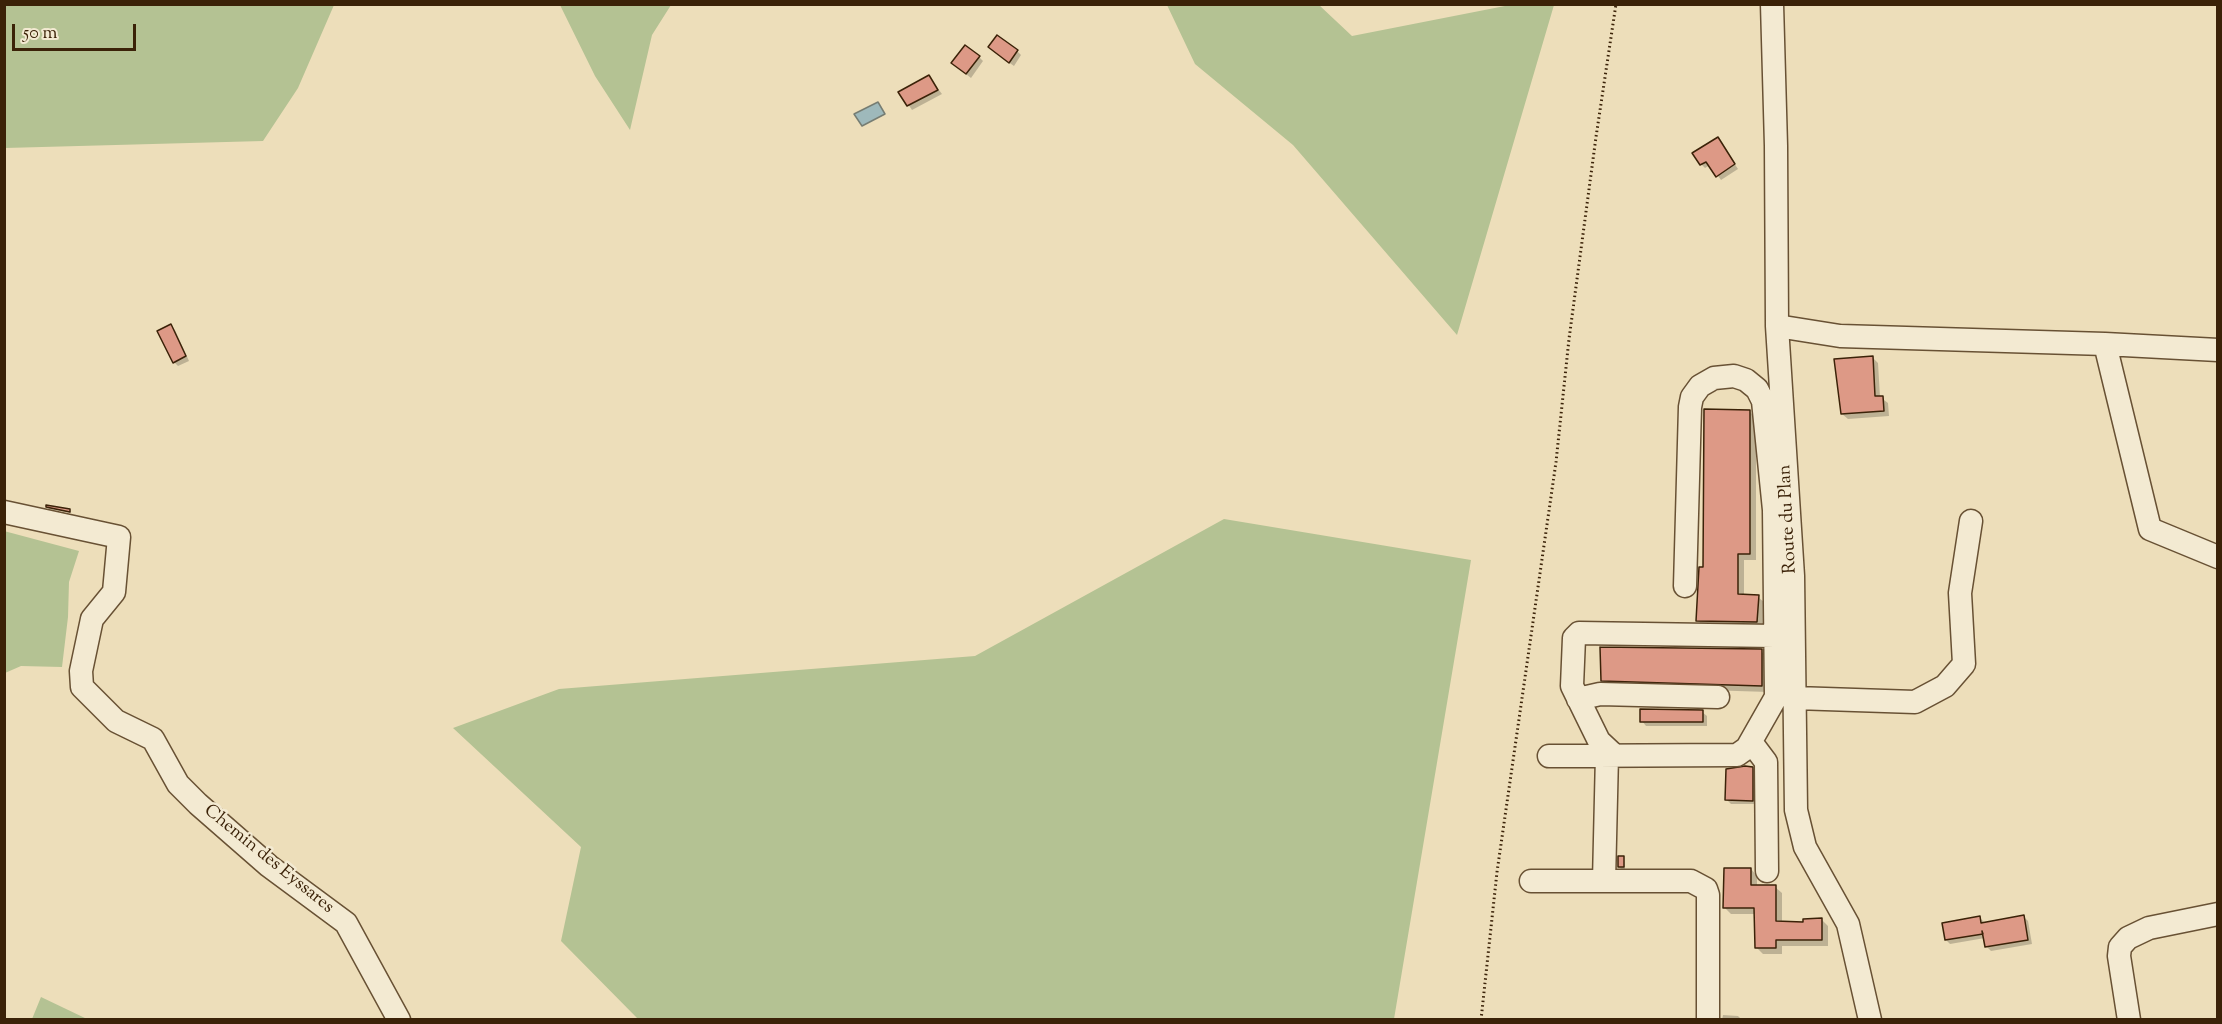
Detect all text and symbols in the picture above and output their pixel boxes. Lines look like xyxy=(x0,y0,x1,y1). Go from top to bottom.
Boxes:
scale bar xyxy=(15,12,140,50)
text: 50 m xyxy=(23,21,57,47)
street label: Route du Plan xyxy=(1775,464,1803,574)
street label: Chemin des Eyssares xyxy=(199,801,337,919)

